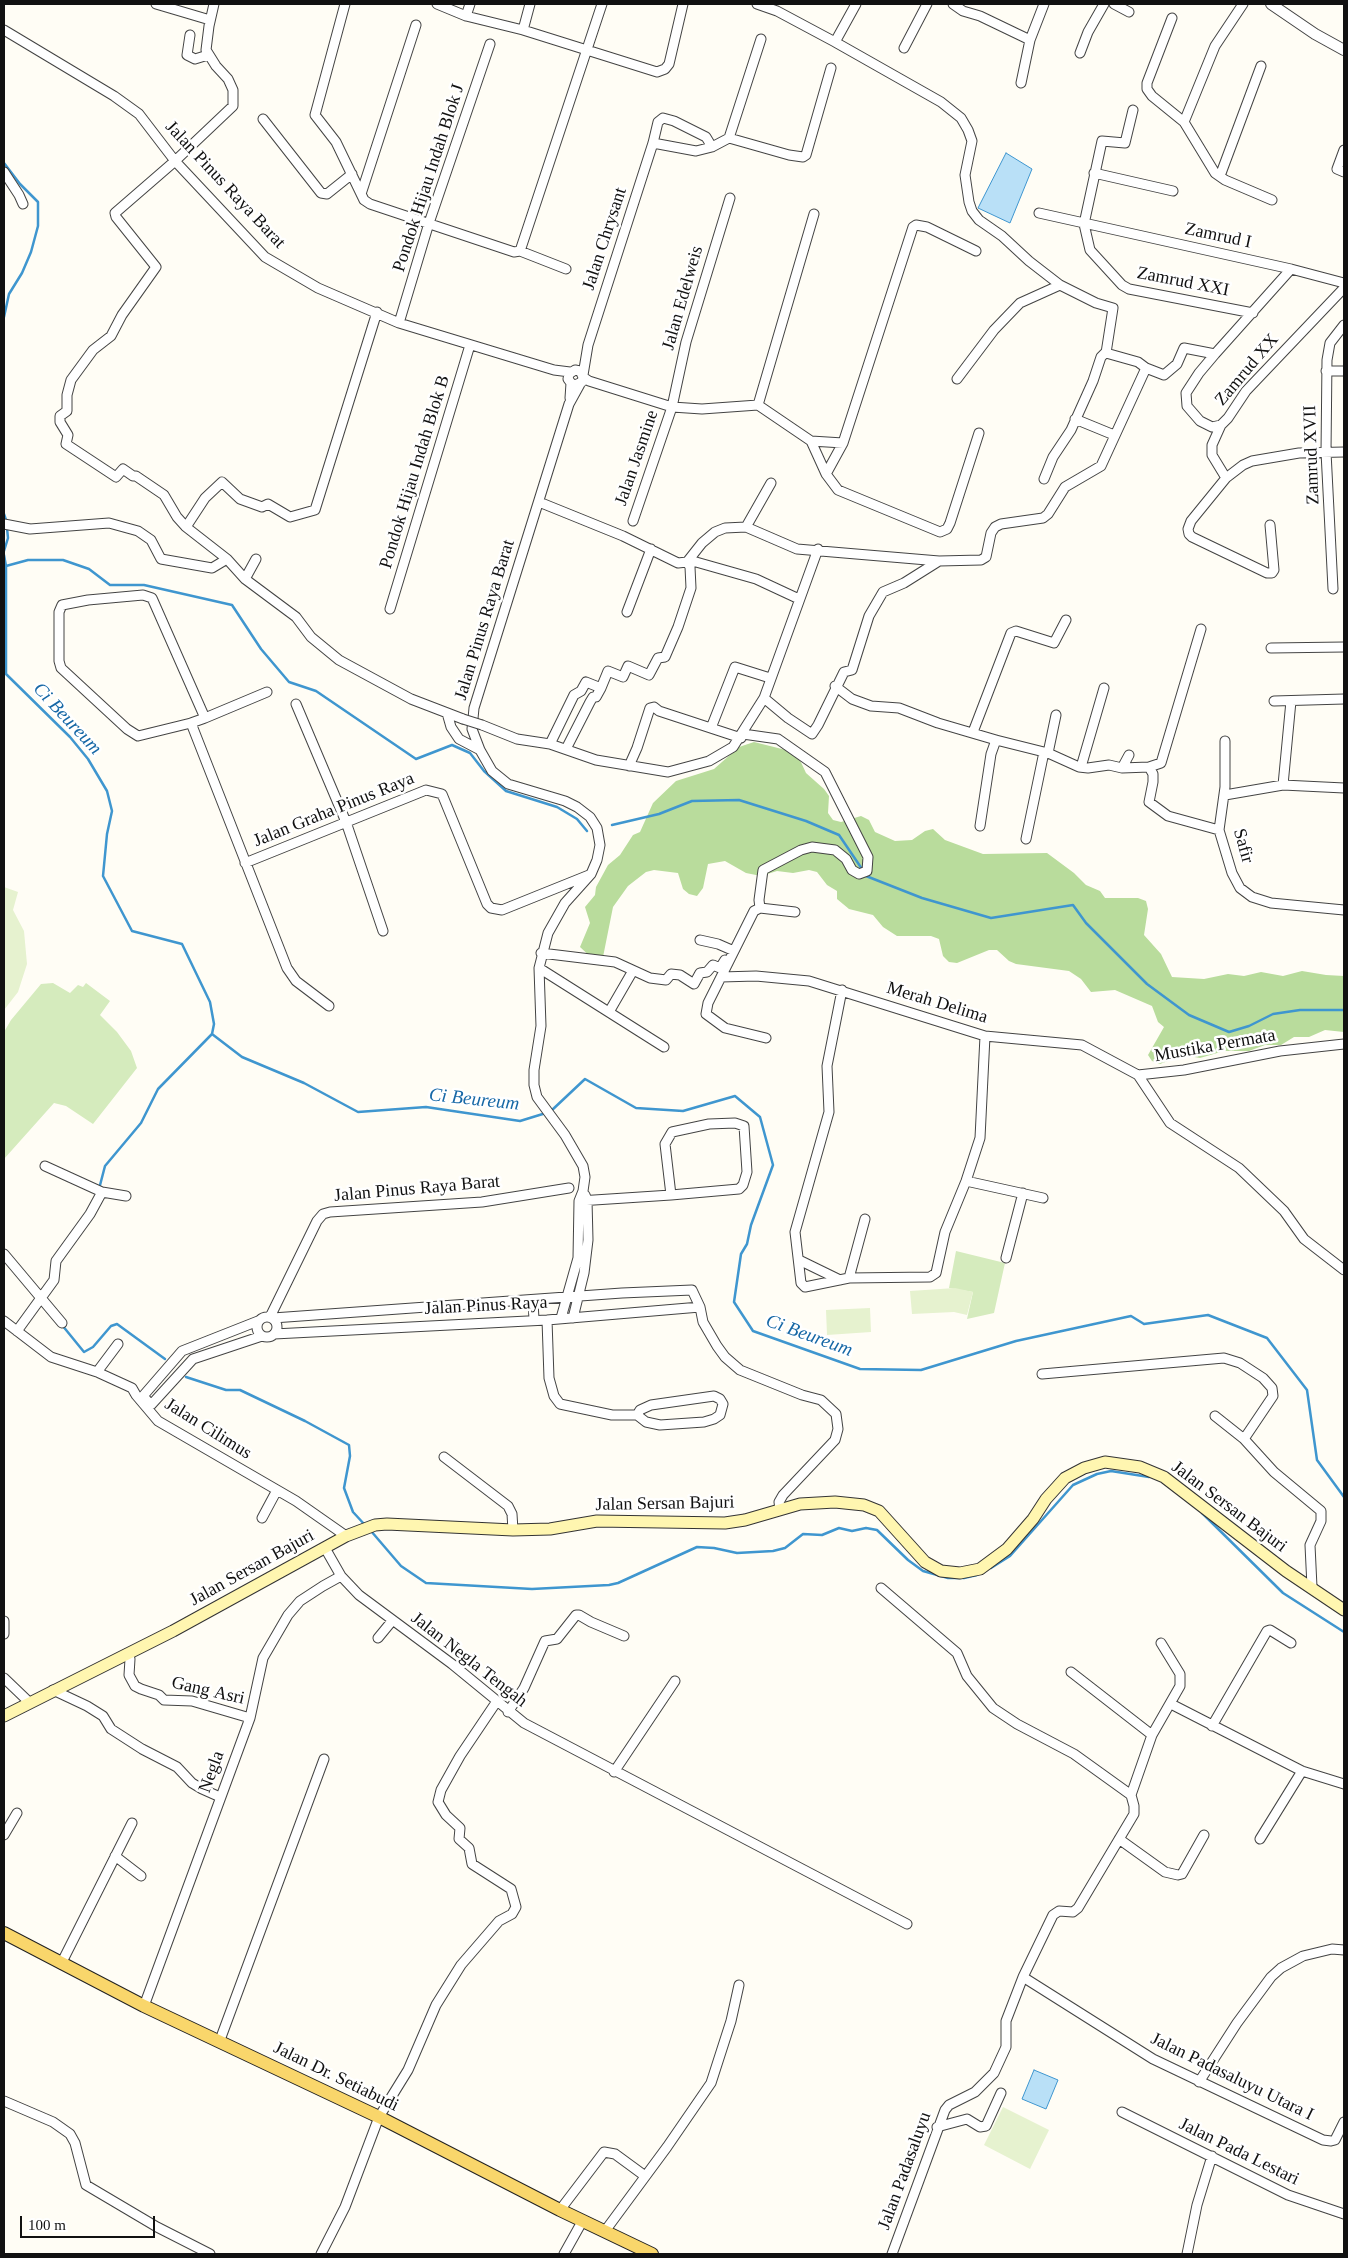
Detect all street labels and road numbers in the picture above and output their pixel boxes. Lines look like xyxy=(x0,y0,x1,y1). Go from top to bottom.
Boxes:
street label: Pondok Hijau Indah Blok J xyxy=(388,81,470,275)
street label: Jalan Pinus Raya Barat xyxy=(160,117,290,253)
street label: Jalan Chrysant xyxy=(578,185,632,293)
street label: Zamrud I xyxy=(1183,218,1253,254)
street label: Jalan Edelweis xyxy=(658,243,708,353)
street label: Zamrud XXI xyxy=(1135,262,1231,302)
street label: Zamrud XX xyxy=(1211,330,1283,410)
street label: Pondok Hijau Indah Blok B xyxy=(375,373,455,571)
street label: Zamrud XVII xyxy=(1299,405,1325,505)
street label: Jalan Jasmine xyxy=(611,407,663,509)
street label: Jalan Pinus Raya Barat xyxy=(450,537,520,703)
street label: Jalan Graha Pinus Raya xyxy=(250,768,418,852)
street label: Safir xyxy=(1228,826,1258,866)
street label: Merah Delima xyxy=(884,977,990,1029)
street label: Mustika Permata xyxy=(1153,1025,1277,1067)
street label: Jalan Pinus Raya Barat xyxy=(333,1171,501,1207)
street label: Jalan Pinus Raya xyxy=(424,1292,548,1320)
street label: Jalan Cilimus xyxy=(161,1394,255,1464)
street label: Jalan Sersan Bajuri xyxy=(1167,1457,1291,1557)
street label: Jalan Sersan Bajuri xyxy=(595,1492,735,1516)
street label: Jalan Sersan Bajuri xyxy=(186,1525,318,1611)
street label: Jalan Negla Tengah xyxy=(407,1608,531,1712)
street label: Gang Asri xyxy=(169,1672,247,1710)
street label: Negla xyxy=(195,1748,229,1796)
street label: Jalan Padasaluyu Utara I xyxy=(1147,2028,1317,2126)
street label: Jalan Dr. Setiabudi xyxy=(270,2037,402,2117)
street label: Jalan Padasaluyu xyxy=(874,2109,936,2233)
street label: Jalan Pada Lestari xyxy=(1175,2114,1303,2190)

